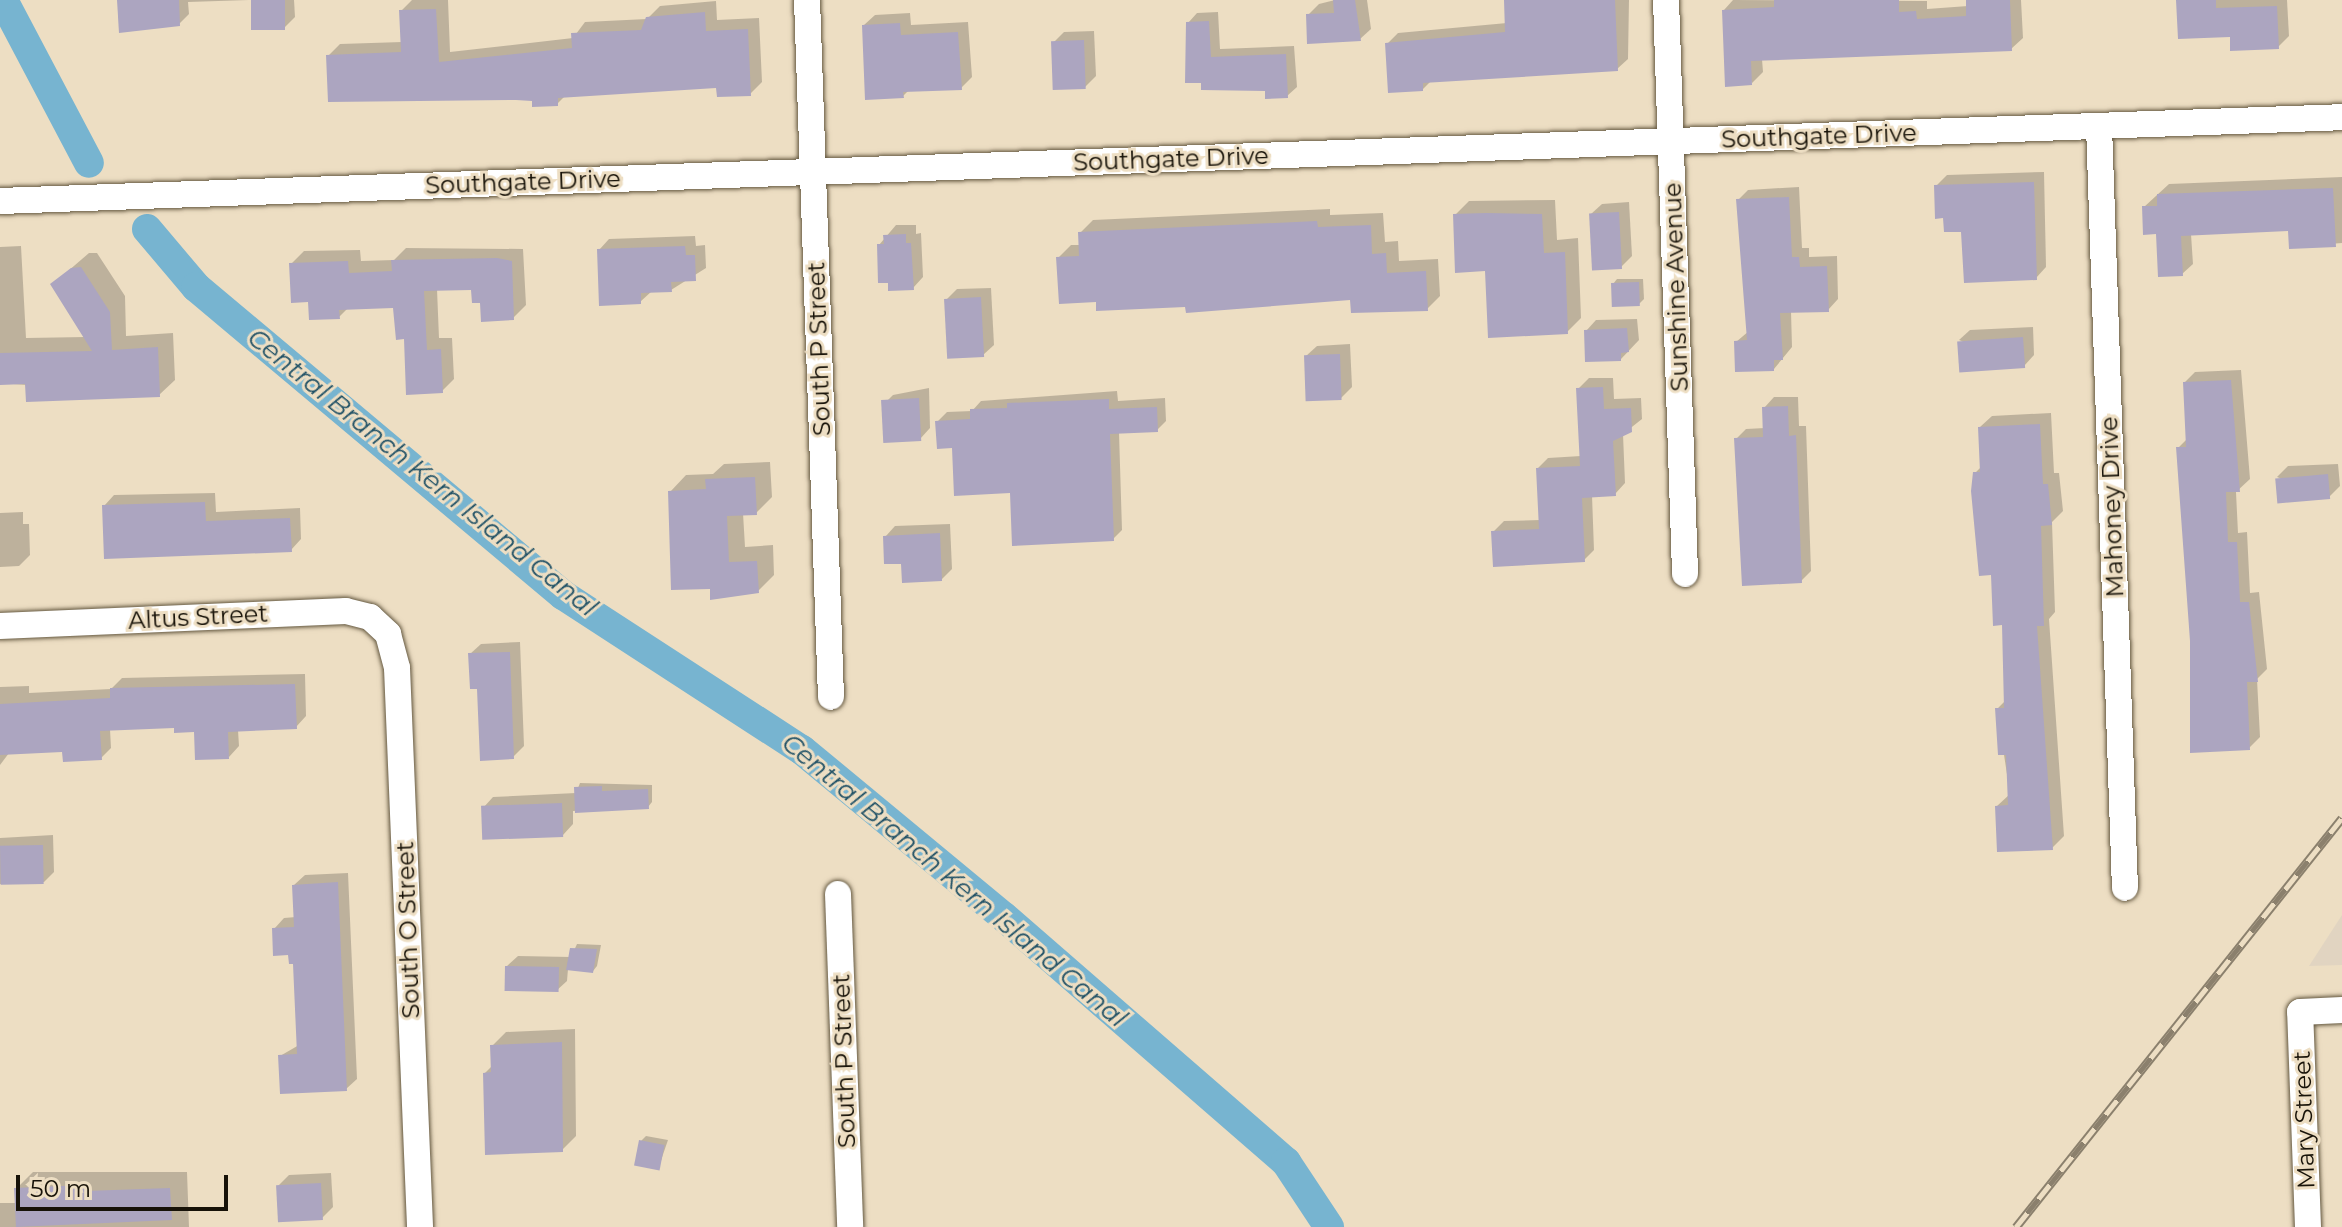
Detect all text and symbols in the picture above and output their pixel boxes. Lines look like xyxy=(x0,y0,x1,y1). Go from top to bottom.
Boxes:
street label: Southgate Drive xyxy=(1721,118,1917,154)
street label: Southgate Drive xyxy=(1073,141,1269,177)
street label: Southgate Drive xyxy=(425,164,621,200)
street label: Sunshine Avenue xyxy=(1658,182,1694,392)
street label: South P Street xyxy=(802,261,836,437)
water label: Central Branch Kern Island Canal xyxy=(241,322,603,624)
street label: Mahoney Drive xyxy=(2094,416,2130,598)
street label: Altus Street xyxy=(127,599,269,635)
water label: Central Branch Kern Island Canal xyxy=(775,727,1133,1035)
street label: South O Street xyxy=(391,841,425,1019)
street label: South P Street xyxy=(827,973,861,1149)
street label: Mary Street xyxy=(2287,1050,2321,1190)
scale bar xyxy=(20,1159,232,1209)
text: 50 m xyxy=(30,1174,91,1203)

